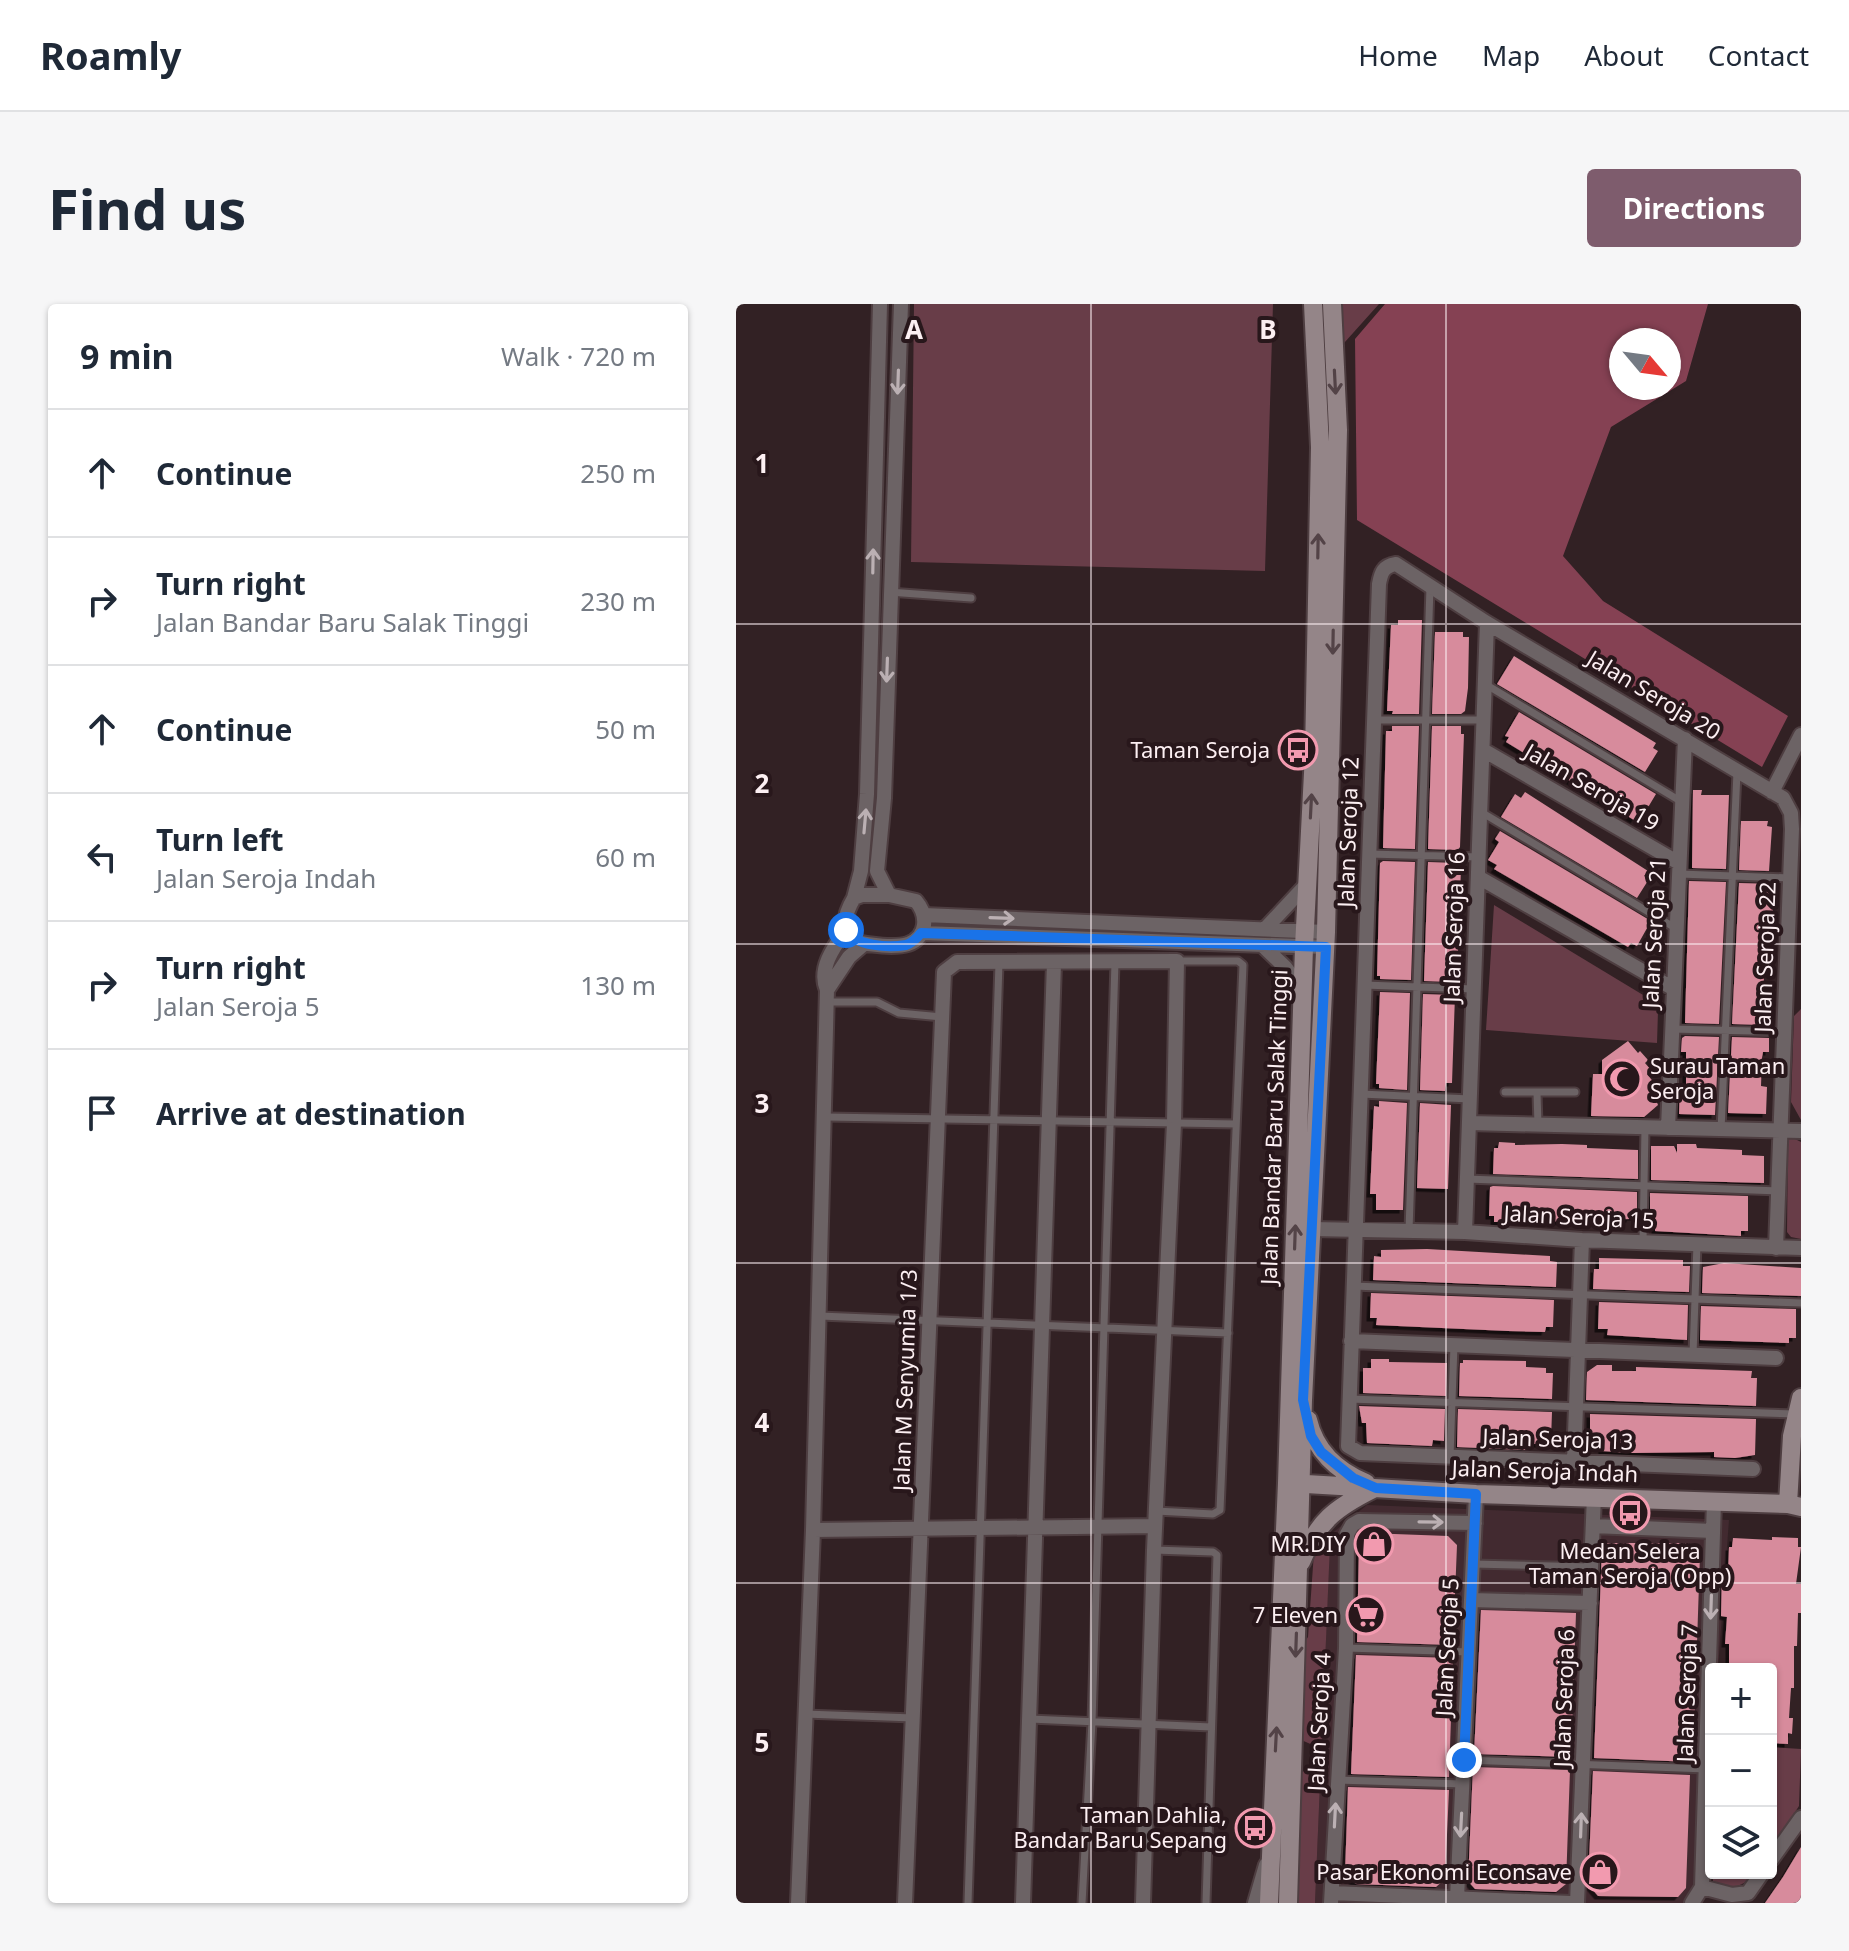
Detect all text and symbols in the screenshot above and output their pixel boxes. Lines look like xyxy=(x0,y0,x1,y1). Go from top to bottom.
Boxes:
text: Roamly xyxy=(40,29,182,81)
text: Home xyxy=(1358,36,1438,74)
text: Map xyxy=(1482,36,1540,74)
text: About xyxy=(1584,36,1664,74)
text: Contact xyxy=(1708,36,1809,74)
button: Directions xyxy=(1587,169,1801,247)
text: Find us xyxy=(48,170,246,246)
text: A xyxy=(905,311,923,347)
text: B xyxy=(1259,311,1277,347)
north arrow xyxy=(1609,328,1681,400)
text: 9 min xyxy=(80,333,174,379)
text: Walk · 720 m xyxy=(501,338,656,374)
one-way arrow xyxy=(890,368,905,395)
one-way arrow xyxy=(1328,368,1343,395)
text: 1 xyxy=(755,445,769,481)
icon: ahead xyxy=(80,451,124,495)
text: Continue xyxy=(156,453,292,494)
text: 250 m xyxy=(580,455,656,491)
one-way arrow xyxy=(1311,533,1326,560)
one-way arrow xyxy=(866,548,881,575)
text: Turn right xyxy=(156,563,306,604)
icon: right xyxy=(80,579,124,623)
text: 230 m xyxy=(580,583,656,619)
text: Jalan Bandar Baru Salak Tinggi xyxy=(156,604,529,640)
one-way arrow xyxy=(1325,628,1341,655)
street label: Jalan Seroja 20 xyxy=(1580,641,1727,746)
one-way arrow xyxy=(880,656,895,683)
icon: ahead xyxy=(80,707,124,751)
text: Continue xyxy=(156,709,292,750)
text: 50 m xyxy=(595,711,656,747)
bus stop icon: Taman Seroja xyxy=(1277,729,1319,771)
place label: Taman Seroja xyxy=(1130,734,1270,764)
street label: Jalan Seroja 19 xyxy=(1518,734,1665,837)
street label: Jalan Seroja 12 xyxy=(1329,756,1365,910)
text: 2 xyxy=(755,765,770,801)
one-way arrow xyxy=(1304,793,1319,820)
one-way arrow xyxy=(858,808,873,835)
text: Turn left xyxy=(156,819,284,860)
icon: left xyxy=(80,835,124,879)
text: 60 m xyxy=(595,839,656,875)
street label: Jalan Seroja 16 xyxy=(1435,851,1471,1005)
street label: Jalan Seroja 21 xyxy=(1634,857,1672,1011)
text: Jalan Seroja Indah xyxy=(156,860,376,896)
street label: Jalan Seroja 22 xyxy=(1746,881,1782,1035)
one-way arrow xyxy=(988,911,1015,926)
route start xyxy=(828,912,864,948)
text: Turn right xyxy=(156,947,306,988)
icon: right xyxy=(80,963,124,1007)
text: 130 m xyxy=(580,967,656,1003)
street label: Jalan Bandar Baru Salak Tinggi xyxy=(1252,969,1294,1287)
text: Jalan Seroja 5 xyxy=(156,988,320,1024)
place label: Surau Taman Seroja xyxy=(1650,1050,1785,1105)
mosque icon: Surau Taman Seroja xyxy=(1601,1058,1643,1100)
text: 3 xyxy=(755,1085,769,1121)
icon: arrive xyxy=(80,1091,124,1135)
text: Arrive at destination xyxy=(156,1093,466,1134)
street label: Jalan Seroja 15 xyxy=(1501,1197,1655,1235)
one-way arrow xyxy=(1287,1224,1303,1251)
street label: Jalan M Senyumia 1/3 xyxy=(885,1269,923,1493)
text: 4 xyxy=(755,1404,770,1440)
street label: Jalan Seroja 13 xyxy=(1480,1420,1634,1456)
street label: Jalan Seroja Indah xyxy=(1449,1452,1639,1488)
bus stop icon: Medan Selera Taman Seroja (Opp) xyxy=(1609,1492,1651,1534)
one-way arrow xyxy=(1417,1514,1444,1530)
shop icon: MR.DIY xyxy=(1353,1523,1395,1565)
place label: MR.DIY xyxy=(1270,1528,1347,1558)
place label: Medan Selera Taman Seroja (Opp) xyxy=(1529,1535,1731,1590)
street label: Jalan Seroja 5 xyxy=(1427,1577,1465,1719)
one-way arrow xyxy=(1703,1593,1719,1620)
supermarket icon: 7 Eleven xyxy=(1345,1594,1387,1636)
place label: 7 Eleven xyxy=(1253,1599,1338,1629)
street label: Jalan Seroja 7 xyxy=(1669,1623,1703,1765)
street label: Jalan Seroja 6 xyxy=(1546,1628,1580,1770)
one-way arrow xyxy=(1288,1631,1303,1658)
street label: Jalan Seroja 4 xyxy=(1299,1652,1337,1794)
map controls xyxy=(1705,1663,1777,1879)
button: + xyxy=(1705,1663,1777,1735)
text: 5 xyxy=(755,1724,769,1760)
one-way arrow xyxy=(1269,1726,1284,1753)
button: − xyxy=(1705,1735,1777,1807)
route end xyxy=(1446,1742,1482,1778)
place label: Taman Dahlia, Bandar Baru Sepang xyxy=(1014,1799,1227,1854)
one-way arrow xyxy=(1328,1802,1343,1829)
bus stop icon: Taman Dahlia, Bandar Baru Sepang xyxy=(1234,1807,1276,1849)
button: layers xyxy=(1705,1807,1777,1879)
one-way arrow xyxy=(1453,1811,1468,1838)
one-way arrow xyxy=(1573,1812,1588,1839)
shop icon: Pasar Ekonomi Econsave xyxy=(1579,1851,1621,1893)
place label: Pasar Ekonomi Econsave xyxy=(1316,1856,1572,1886)

